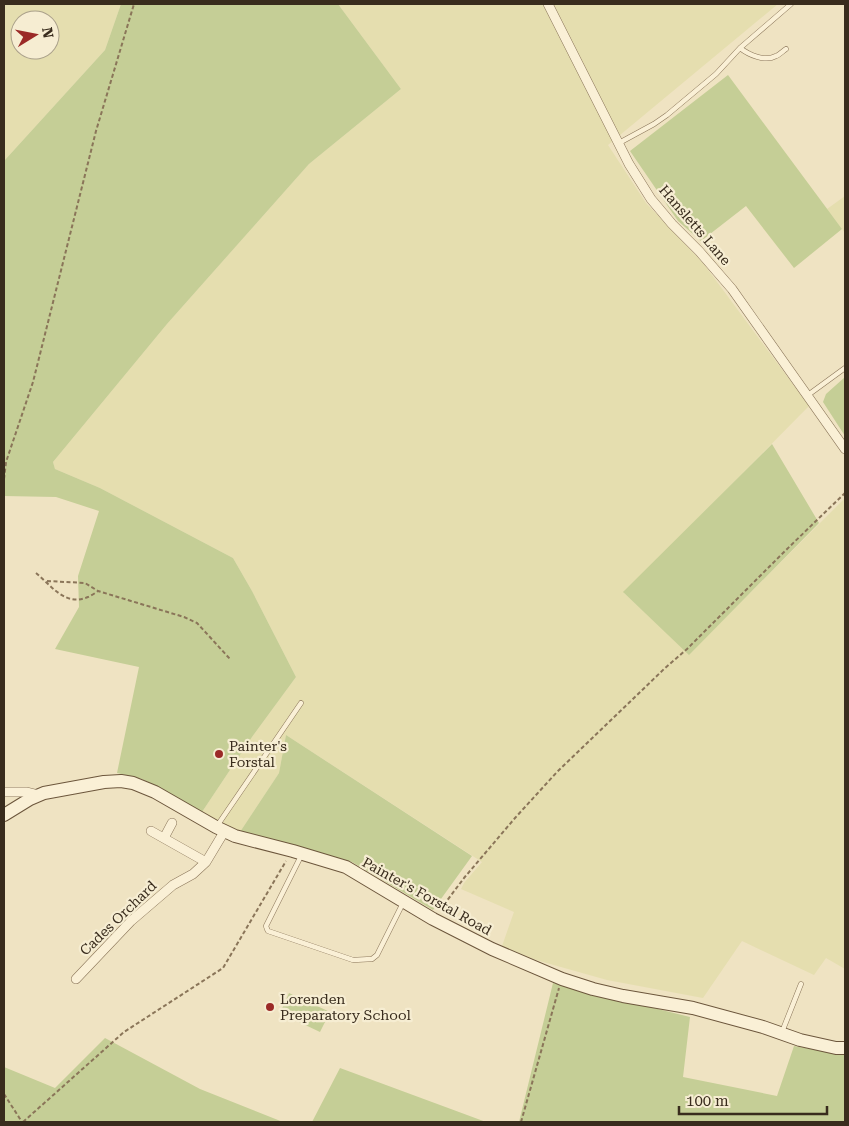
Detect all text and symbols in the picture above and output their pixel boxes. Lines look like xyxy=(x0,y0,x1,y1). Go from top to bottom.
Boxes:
north arrow xyxy=(10,10,60,60)
text: N xyxy=(39,26,57,40)
street label: Hansletts Lane xyxy=(656,182,734,268)
place label: Painter's Forstal xyxy=(229,738,287,770)
marker: Painter's Forstal xyxy=(213,748,225,760)
street label: Painter's Forstal Road xyxy=(360,854,494,938)
street label: Cades Orchard xyxy=(76,877,160,959)
place label: Lorenden Preparatory School xyxy=(280,991,412,1023)
marker: Lorenden Preparatory School xyxy=(264,1001,276,1013)
scale bar xyxy=(679,1084,826,1116)
text: 100 m xyxy=(686,1092,729,1110)

